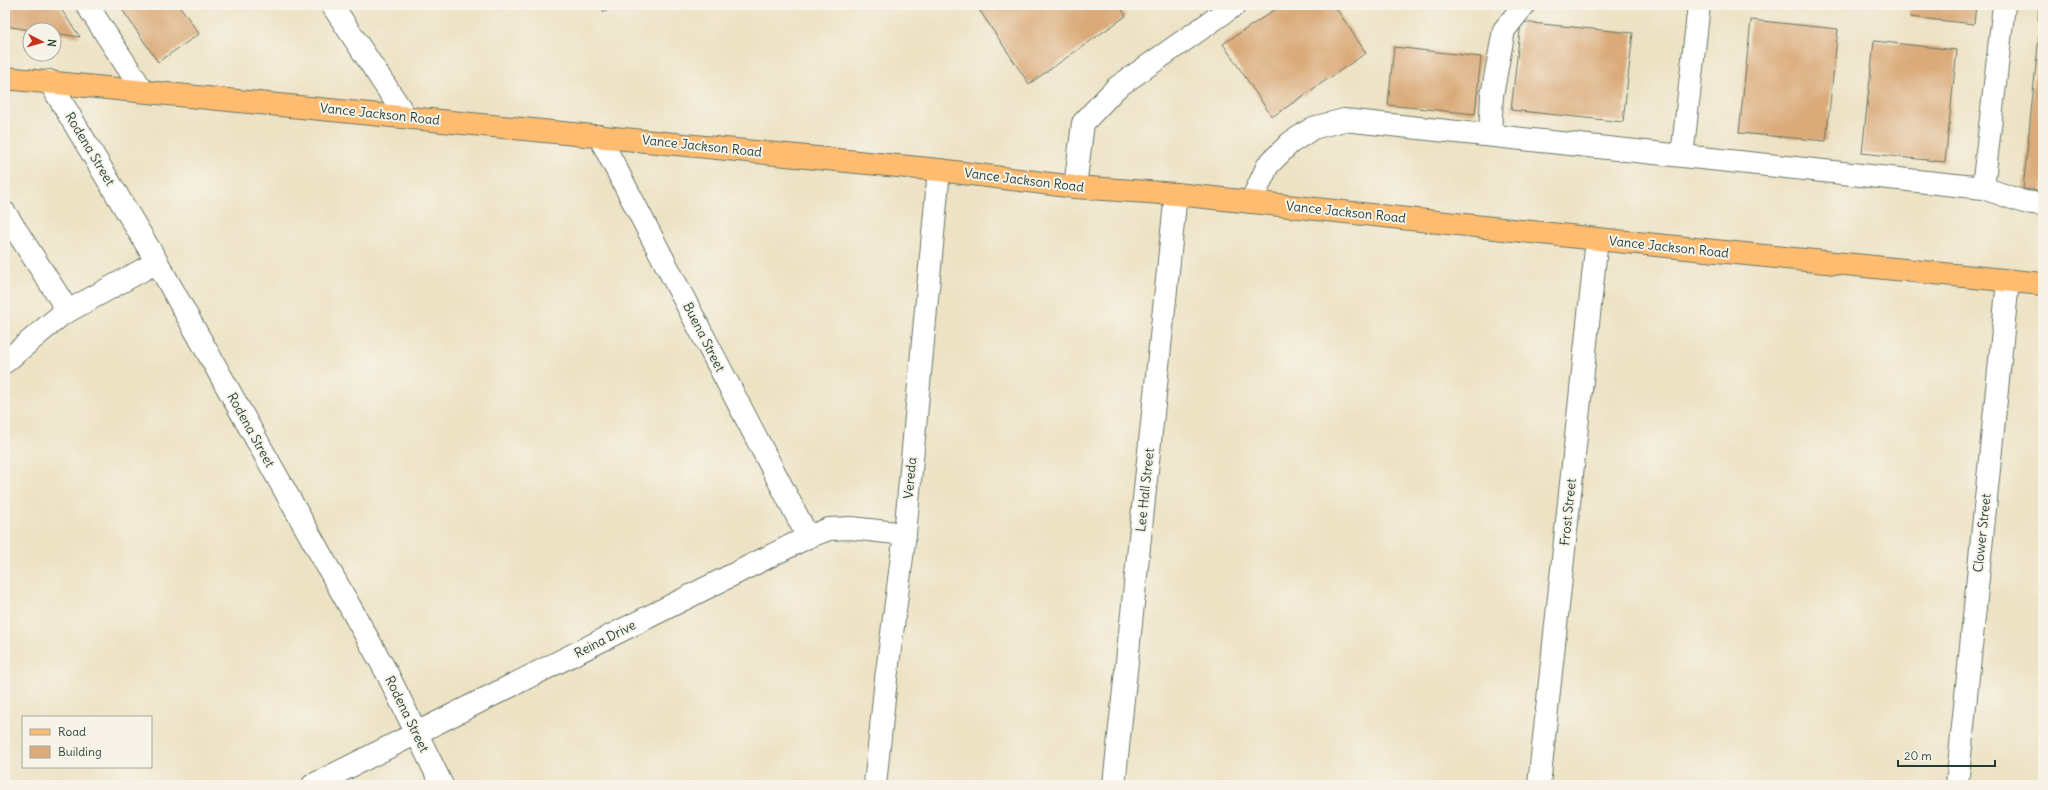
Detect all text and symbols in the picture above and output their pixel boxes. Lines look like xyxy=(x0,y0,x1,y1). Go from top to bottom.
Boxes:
north arrow xyxy=(22,22,62,62)
text: N xyxy=(45,39,59,48)
street label: Vance Jackson Road xyxy=(319,99,441,129)
street label: Rodena Street xyxy=(61,109,119,189)
street label: Vance Jackson Road xyxy=(641,131,763,161)
street label: Vance Jackson Road xyxy=(963,164,1085,196)
street label: Vance Jackson Road xyxy=(1285,197,1407,227)
street label: Vance Jackson Road xyxy=(1608,232,1730,262)
street label: Buena Street xyxy=(679,299,729,375)
street label: Rodena Street xyxy=(223,390,279,471)
street label: Lee Hall Street xyxy=(1132,447,1158,533)
street label: Vereda xyxy=(900,457,920,499)
street label: Frost Street xyxy=(1556,477,1580,546)
street label: Clower Street xyxy=(1969,492,1995,573)
street label: Reina Drive xyxy=(571,616,639,662)
street label: Rodena Street xyxy=(381,673,433,755)
legend xyxy=(22,716,152,768)
text: Road xyxy=(58,724,86,739)
scale bar xyxy=(1898,742,1995,768)
text: Building xyxy=(58,744,102,759)
text: 20 m xyxy=(1904,748,1932,763)

